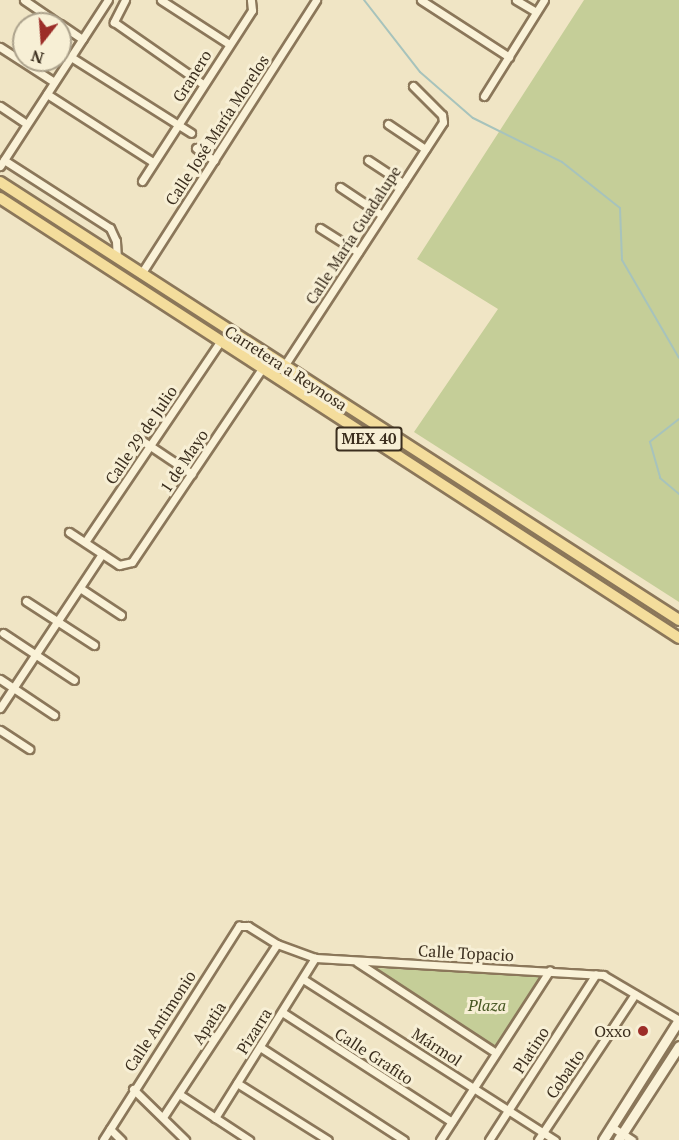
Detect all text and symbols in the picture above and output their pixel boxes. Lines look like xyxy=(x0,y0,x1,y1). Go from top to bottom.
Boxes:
north arrow xyxy=(12,12,72,72)
text: N xyxy=(28,45,46,70)
street label: Granero xyxy=(169,46,215,106)
street label: Calle José María Morelos xyxy=(161,51,273,209)
street label: Calle María Guadalupe xyxy=(301,162,405,308)
street label: Carretera a Reynosa xyxy=(221,321,351,415)
street label: Calle 29 de Julio xyxy=(101,382,181,488)
street label: 1 de Mayo xyxy=(156,426,212,496)
road number: MEX 40 xyxy=(334,427,404,451)
street label: Calle Topacio xyxy=(418,941,514,965)
street label: Calle Antimonio xyxy=(120,967,200,1075)
park label: Plaza xyxy=(468,995,506,1015)
street label: Apatia xyxy=(188,998,230,1048)
street label: Pizarra xyxy=(232,1004,276,1058)
place label: Oxxo xyxy=(594,1021,631,1041)
street label: Platino xyxy=(509,1023,553,1077)
street label: Calle Grafito xyxy=(331,1024,417,1088)
street label: Mármol xyxy=(408,1024,466,1070)
marker: Oxxo xyxy=(636,1024,650,1038)
street label: Cobalto xyxy=(542,1046,588,1102)

